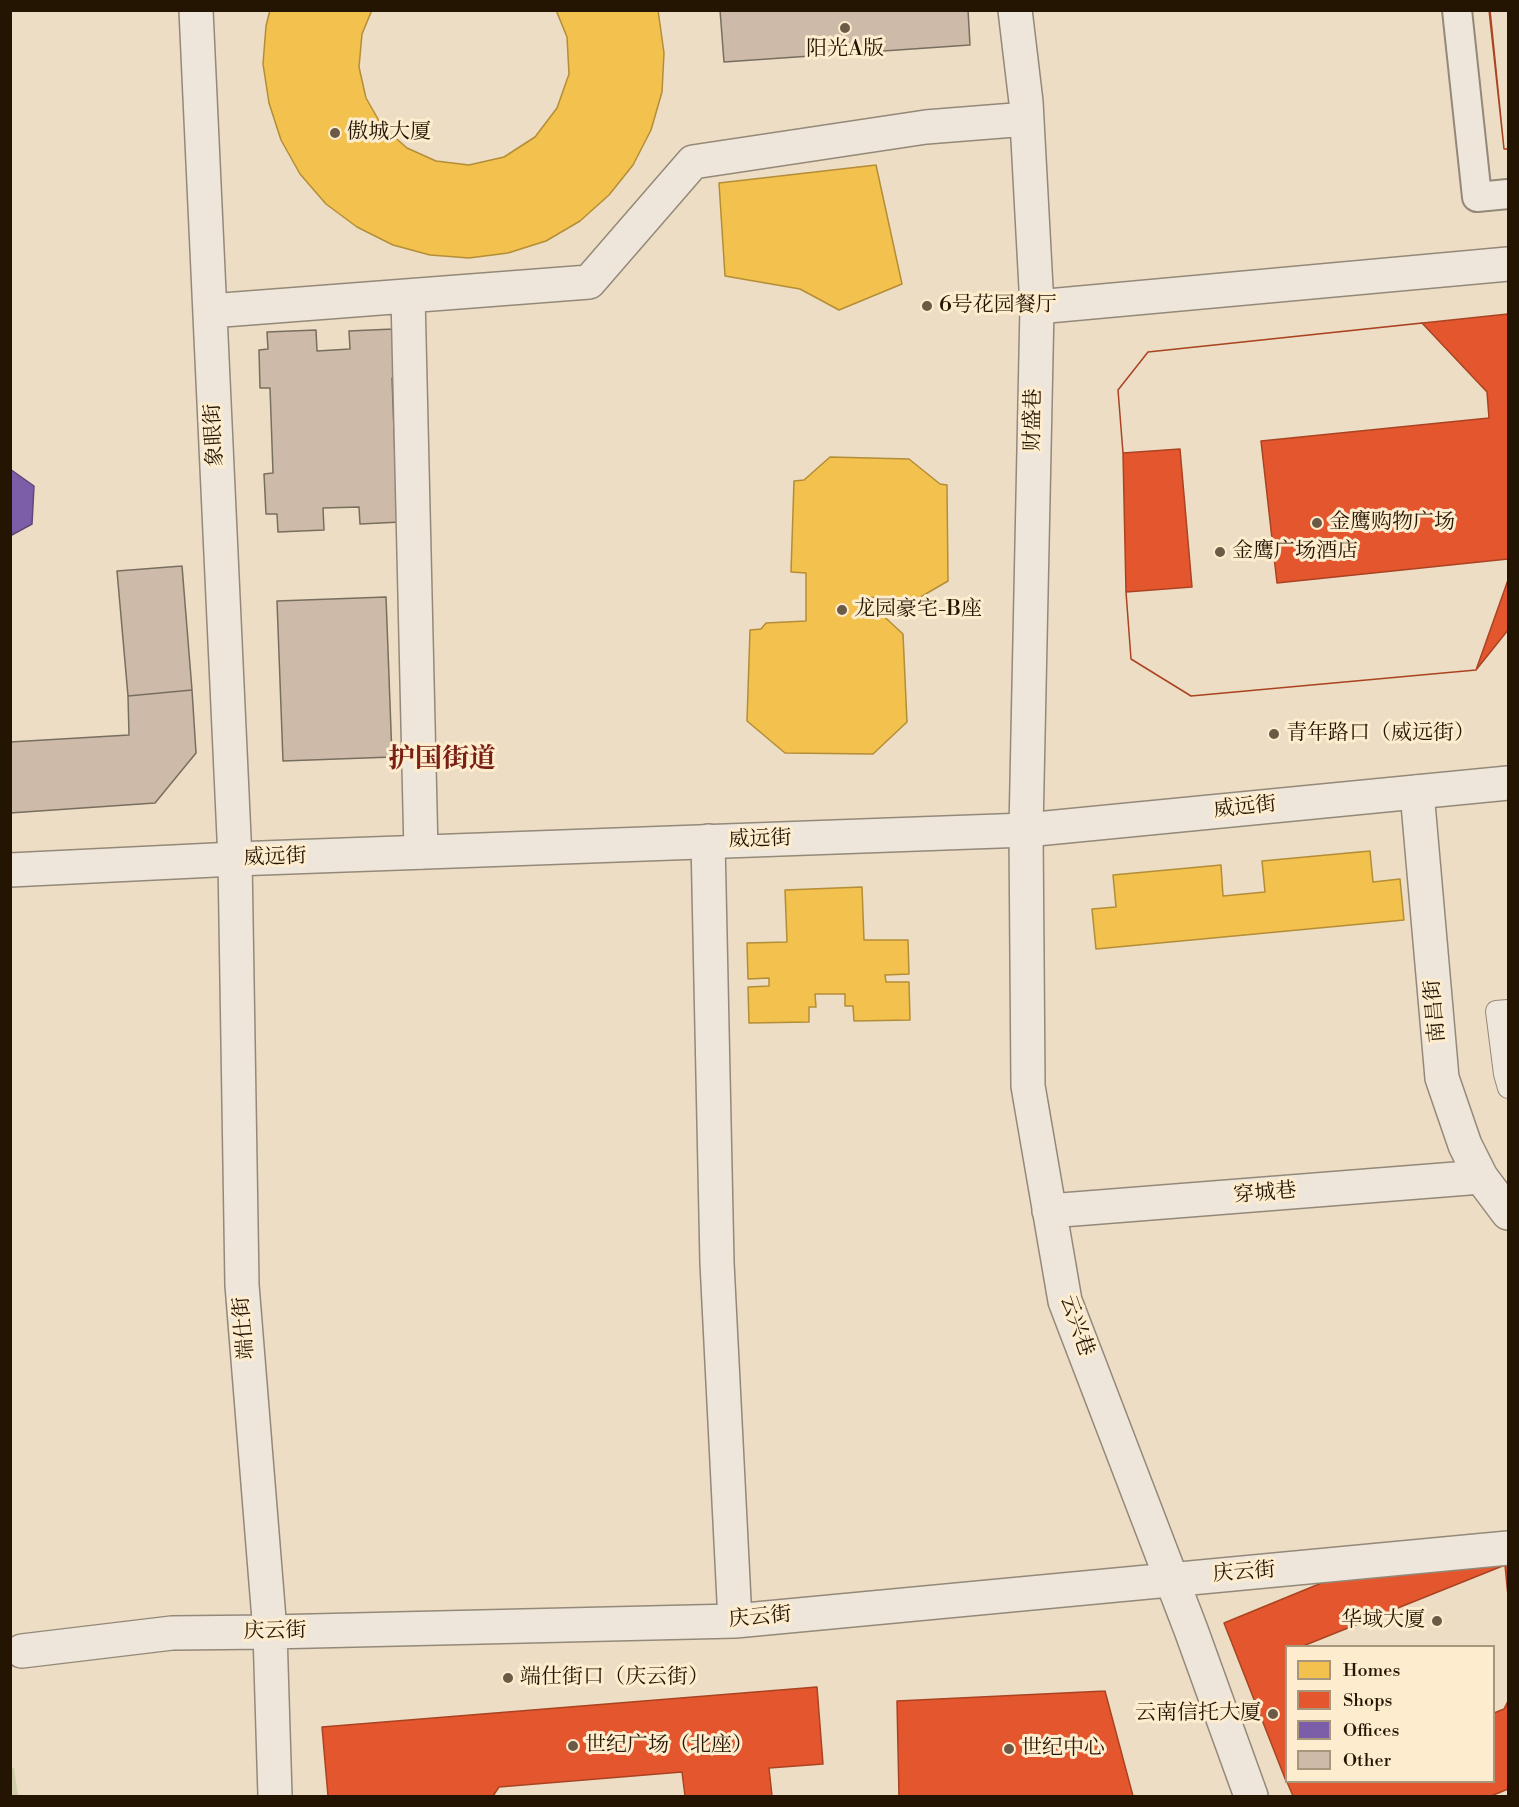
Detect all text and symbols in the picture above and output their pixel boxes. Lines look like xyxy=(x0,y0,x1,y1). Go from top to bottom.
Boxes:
marker: 阳光A版 xyxy=(838,21,852,35)
place label: 阳光A版 xyxy=(806,37,884,63)
place label: 傲城大厦 xyxy=(347,120,431,146)
marker: 傲城大厦 xyxy=(328,126,342,140)
place label: 6号花园餐厅 xyxy=(939,293,1057,319)
marker: 6号花园餐厅 xyxy=(920,299,934,313)
street label: 财盛巷 xyxy=(1021,388,1047,452)
street label: 象眼街 xyxy=(201,403,229,467)
place label: 金鹰购物广场 xyxy=(1329,510,1455,536)
marker: 金鹰购物广场 xyxy=(1310,516,1324,530)
place label: 金鹰广场酒店 xyxy=(1232,539,1358,565)
marker: 金鹰广场酒店 xyxy=(1213,545,1227,559)
place label: 龙园豪宅-B座 xyxy=(854,597,982,623)
marker: 龙园豪宅-B座 xyxy=(835,603,849,617)
place label: 青年路口（威远街） xyxy=(1286,721,1475,747)
marker: 青年路口（威远街） xyxy=(1267,727,1281,741)
district label: 护国街道 xyxy=(388,745,496,777)
street label: 威远街 xyxy=(1212,792,1278,824)
street label: 威远街 xyxy=(728,826,792,854)
street label: 威远街 xyxy=(243,844,307,872)
street label: 南昌街 xyxy=(1421,979,1451,1043)
street label: 穿城巷 xyxy=(1233,1179,1297,1209)
street label: 云兴巷 xyxy=(1054,1292,1098,1360)
street label: 端仕街 xyxy=(230,1296,260,1360)
street label: 庆云街 xyxy=(1212,1558,1276,1588)
street label: 庆云街 xyxy=(728,1603,792,1633)
place label: 华域大厦 xyxy=(1341,1608,1425,1634)
marker: 华域大厦 xyxy=(1430,1614,1444,1628)
street label: 庆云街 xyxy=(243,1619,307,1645)
legend xyxy=(1285,1645,1495,1783)
text: Homes xyxy=(1343,1659,1400,1682)
place label: 端仕街口（庆云街） xyxy=(520,1665,709,1691)
marker: 端仕街口（庆云街） xyxy=(501,1671,515,1685)
text: Shops xyxy=(1343,1689,1392,1712)
place label: 云南信托大厦 xyxy=(1135,1701,1261,1727)
marker: 云南信托大厦 xyxy=(1266,1707,1280,1721)
text: Offices xyxy=(1343,1719,1399,1742)
place label: 世纪广场（北座） xyxy=(585,1733,753,1759)
place label: 世纪中心 xyxy=(1021,1736,1105,1762)
marker: 世纪广场（北座） xyxy=(566,1739,580,1753)
marker: 世纪中心 xyxy=(1002,1742,1016,1756)
text: Other xyxy=(1343,1749,1391,1772)

